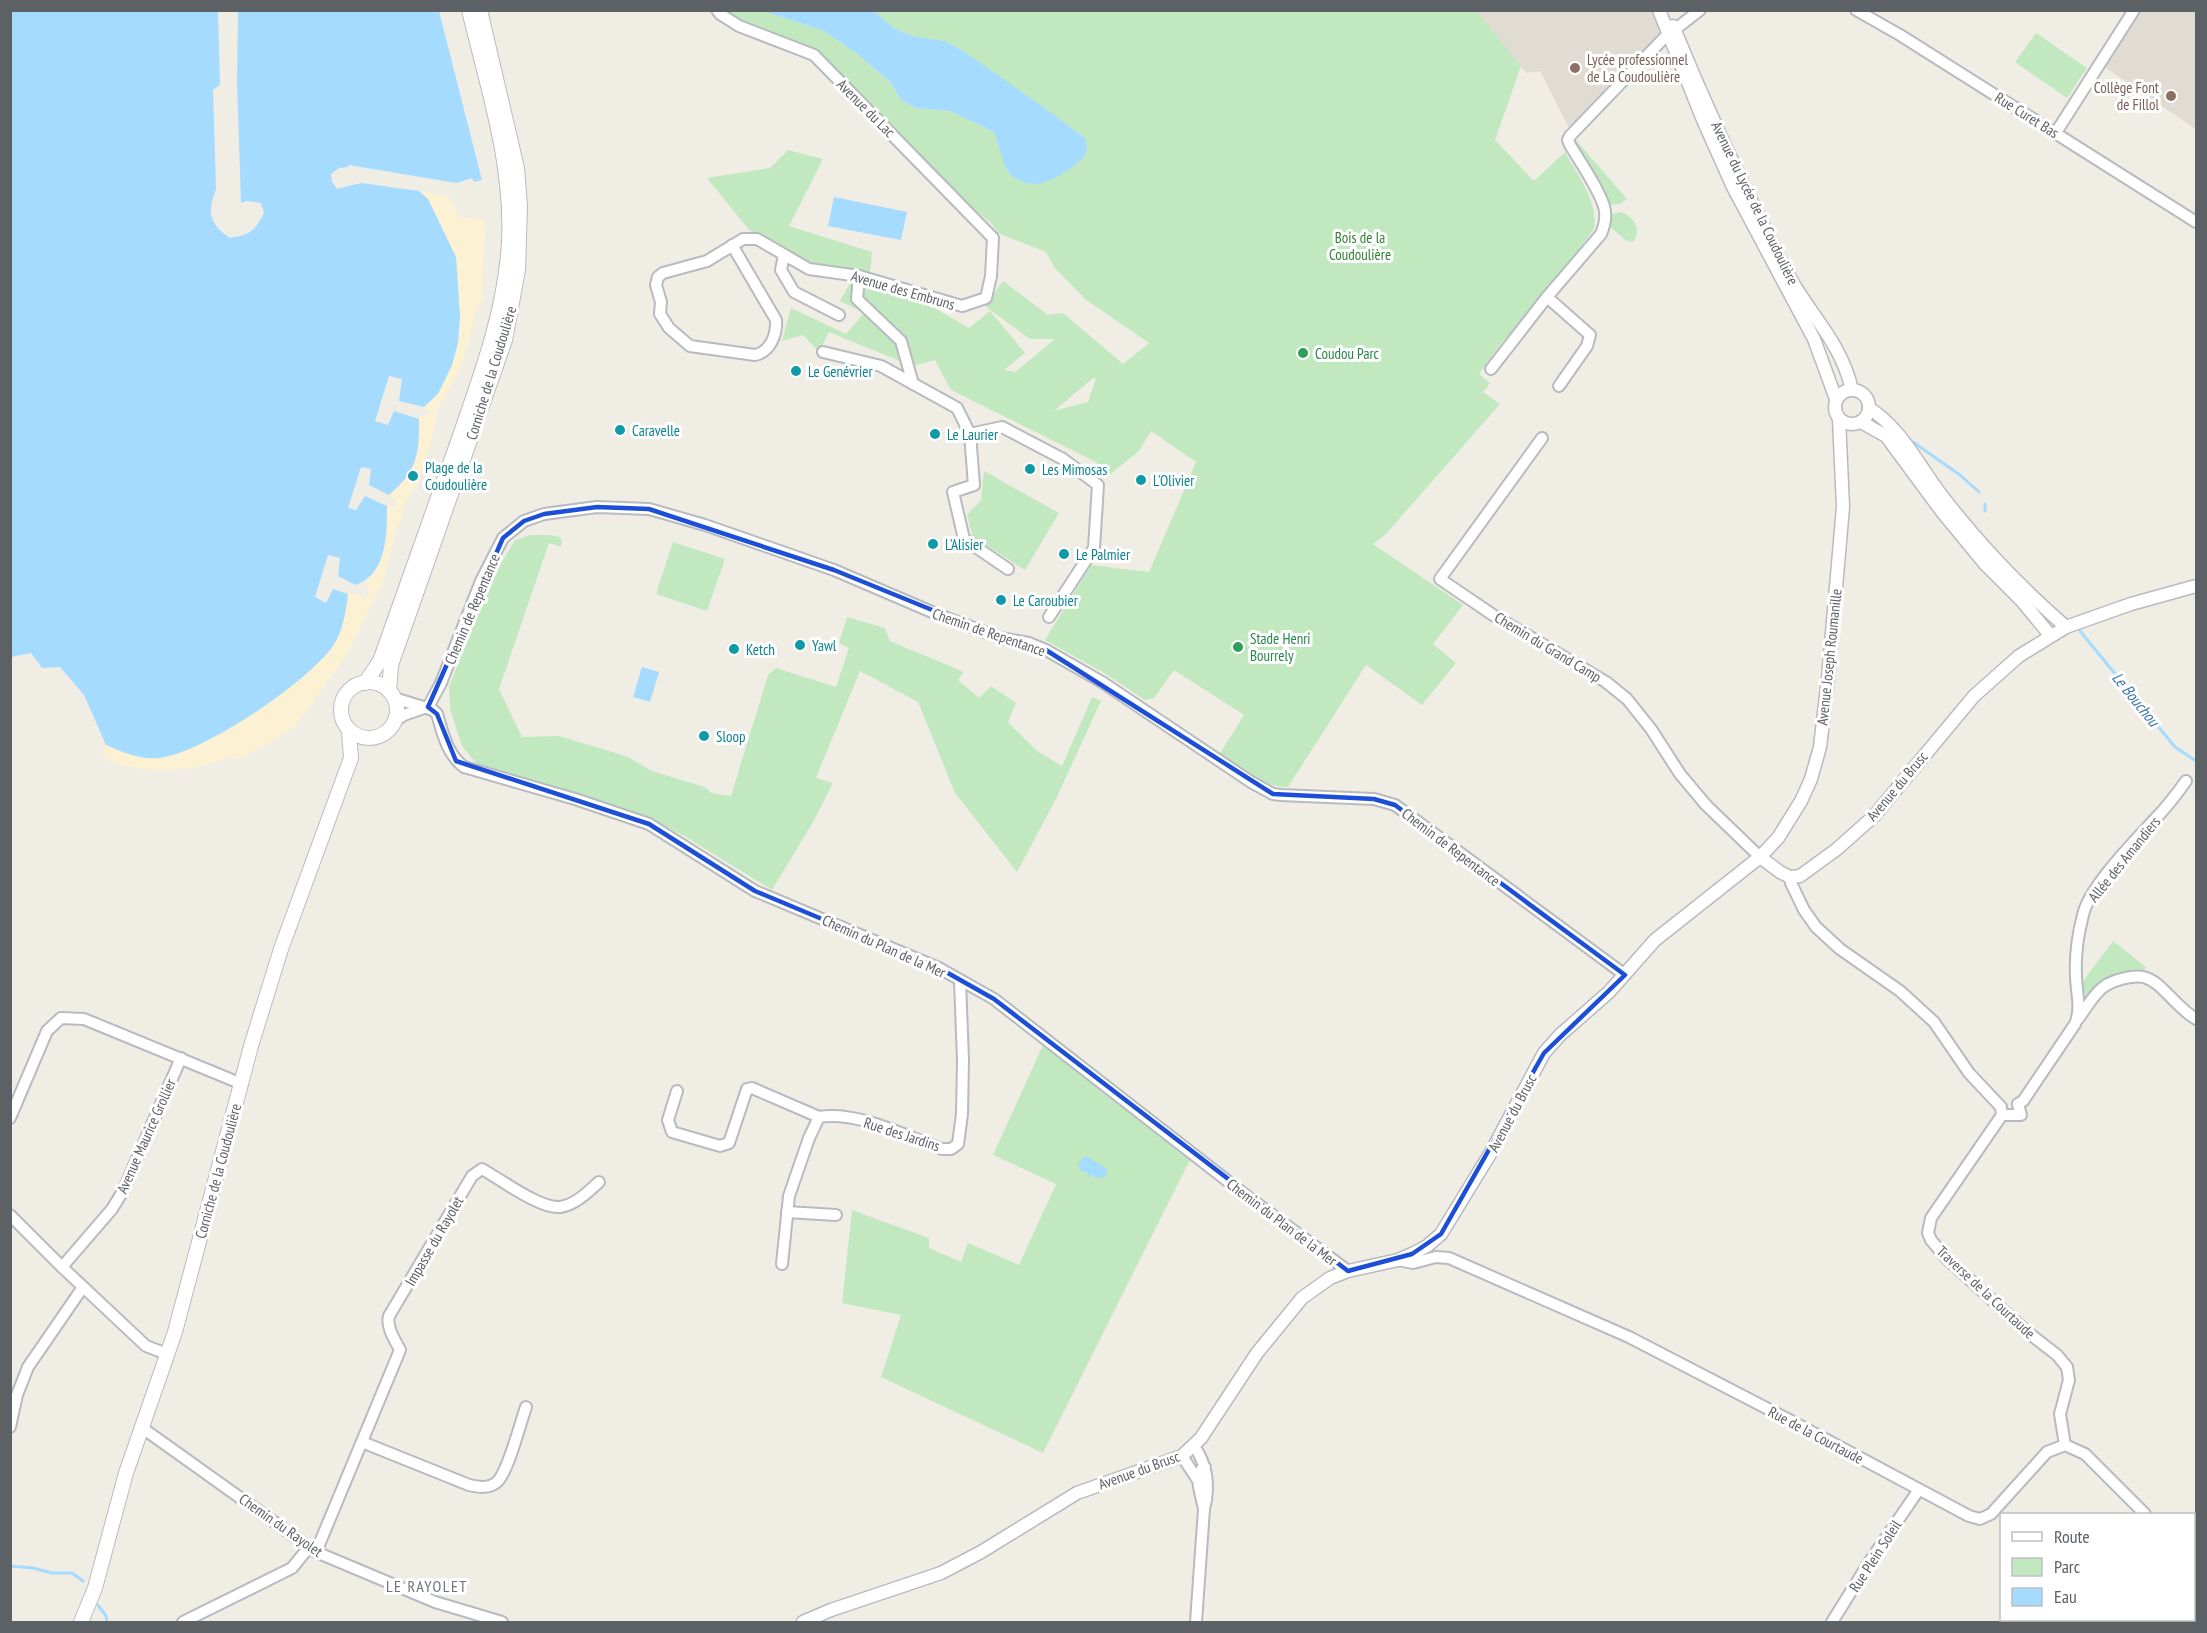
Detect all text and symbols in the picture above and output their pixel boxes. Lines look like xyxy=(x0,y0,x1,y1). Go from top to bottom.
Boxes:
place label: Lycée professionnel de La Coudoulière xyxy=(1587,50,1688,86)
marker: Lycée professionnel de La Coudoulière xyxy=(1568,61,1582,75)
street label: Avenue du Lac xyxy=(833,75,900,142)
place label: Collège Font de Fillol xyxy=(2094,78,2159,114)
street label: Rue Curet Bas xyxy=(1991,88,2063,142)
marker: Collège Font de Fillol xyxy=(2164,89,2178,103)
street label: Avenue du Lycée de la Coudoulière xyxy=(1707,118,1803,288)
park label: Bois de la Coudoulière xyxy=(1329,228,1391,264)
street label: Avenue des Embruns xyxy=(849,266,957,314)
street label: Corniche de la Coudoulière xyxy=(462,304,520,442)
place label: Coudou Parc xyxy=(1315,344,1380,363)
marker: Coudou Parc xyxy=(1296,346,1310,360)
place label: Le Genévrier xyxy=(808,362,873,381)
marker: Le Genévrier xyxy=(789,364,803,378)
place label: Caravelle xyxy=(632,421,680,440)
marker: Caravelle xyxy=(613,423,627,437)
place label: Le Laurier xyxy=(947,425,999,444)
marker: Le Laurier xyxy=(928,427,942,441)
place label: Plage de la Coudoulière xyxy=(425,458,487,494)
place label: Les Mimosas xyxy=(1042,460,1107,479)
marker: Les Mimosas xyxy=(1023,462,1037,476)
marker: Plage de la Coudoulière xyxy=(406,469,420,483)
place label: L'Olivier xyxy=(1153,471,1195,490)
marker: L'Olivier xyxy=(1134,473,1148,487)
place label: L'Alisier xyxy=(945,535,984,554)
marker: L'Alisier xyxy=(926,537,940,551)
place label: Le Palmier xyxy=(1076,545,1131,564)
marker: Le Palmier xyxy=(1057,547,1071,561)
street label: Chemin de Repentance xyxy=(440,551,504,667)
street label: Avenue Joseph Roumanille xyxy=(1812,588,1846,726)
place label: Le Caroubier xyxy=(1013,591,1079,610)
marker: Le Caroubier xyxy=(994,593,1008,607)
street label: Chemin de Repentance xyxy=(930,604,1048,660)
street label: Chemin du Grand Camp xyxy=(1491,608,1605,686)
place label: Stade Henri Bourrely xyxy=(1250,629,1311,665)
place label: Yawl xyxy=(812,636,837,655)
marker: Yawl xyxy=(793,638,807,652)
place label: Ketch xyxy=(746,640,775,659)
marker: Stade Henri Bourrely xyxy=(1231,640,1245,654)
marker: Ketch xyxy=(727,642,741,656)
water label: Le Bouchou xyxy=(2108,668,2165,731)
place label: Sloop xyxy=(716,727,745,746)
marker: Sloop xyxy=(697,729,711,743)
street label: Avenue du Brusc xyxy=(1862,747,1932,825)
street label: Chemin de Repentance xyxy=(1398,804,1504,890)
street label: Allée des Amandiers xyxy=(2084,812,2164,906)
street label: Chemin du Plan de la Mer xyxy=(819,910,949,982)
street label: Avenue du Brusc xyxy=(1484,1070,1541,1155)
street label: Avenue Maurice Grollier xyxy=(112,1075,180,1196)
street label: Corniche de la Coudoulière xyxy=(191,1101,245,1241)
street label: Rue des Jardins xyxy=(861,1113,943,1155)
street label: Chemin du Plan de la Mer xyxy=(1223,1174,1342,1270)
street label: Impasse du Rayolet xyxy=(401,1193,467,1289)
street label: Traverse de la Courtaude xyxy=(1933,1241,2039,1343)
street label: Rue de la Courtaude xyxy=(1765,1402,1867,1468)
street label: Avenue du Brusc xyxy=(1096,1446,1183,1494)
street label: Chemin du Rayolet xyxy=(236,1489,326,1561)
legend xyxy=(2000,1513,2195,1621)
street label: Rue Plein Soleil xyxy=(1845,1516,1906,1596)
text: Route xyxy=(2054,1525,2090,1548)
text: Parc xyxy=(2054,1555,2081,1578)
district label: LE RAYOLET xyxy=(386,1576,468,1596)
text: Eau xyxy=(2054,1585,2077,1608)

